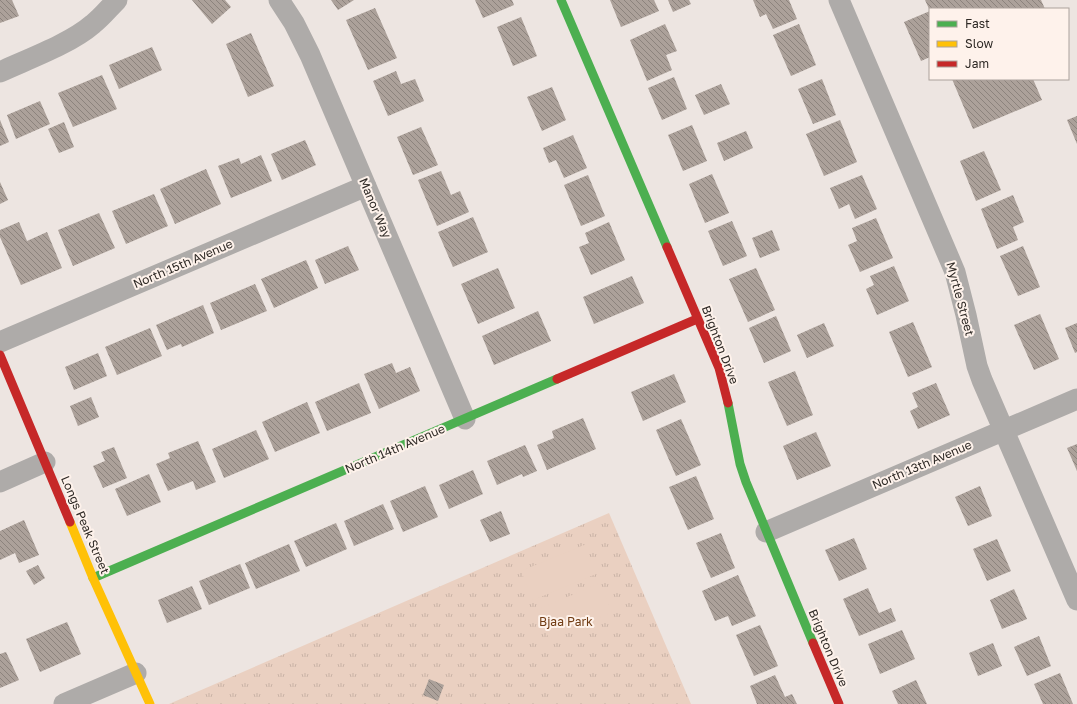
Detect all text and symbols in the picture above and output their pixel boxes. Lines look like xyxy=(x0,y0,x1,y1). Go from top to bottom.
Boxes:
legend xyxy=(929,8,1069,80)
text: Fast xyxy=(965,16,990,31)
text: Slow xyxy=(965,36,993,51)
text: Jam xyxy=(965,56,989,71)
street label: Manor Way xyxy=(356,176,395,240)
street label: North 15th Avenue xyxy=(131,236,235,291)
street label: Myrtle Street xyxy=(943,260,978,338)
street label: Brighton Drive xyxy=(699,304,742,386)
street label: North 14th Avenue xyxy=(343,421,447,476)
street label: North 13th Avenue xyxy=(870,437,974,492)
street label: Longs Peak Street xyxy=(58,474,113,576)
street label: Brighton Drive xyxy=(805,607,852,689)
park label: Bjaa Park xyxy=(539,614,593,629)

